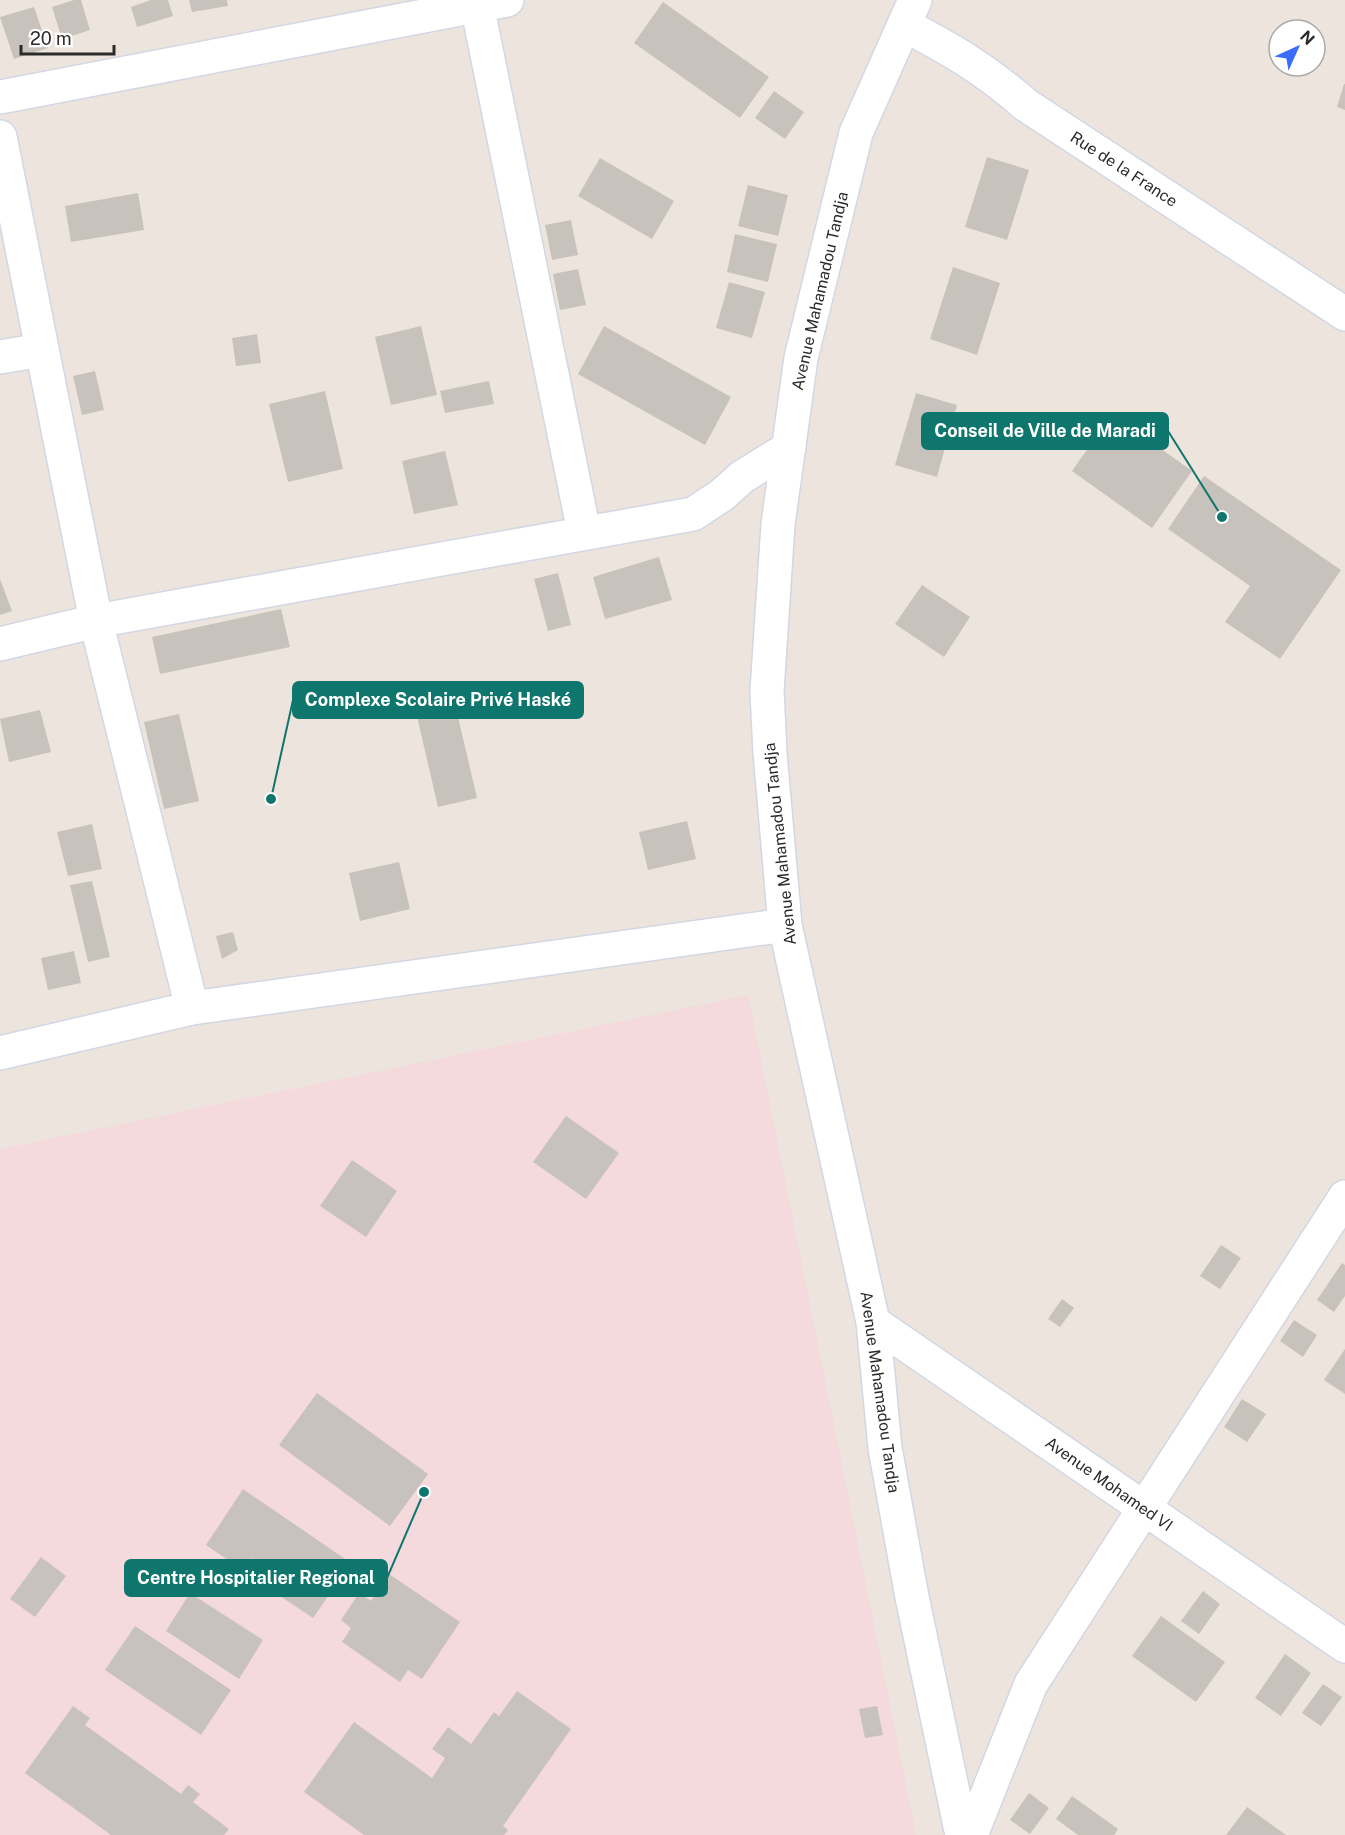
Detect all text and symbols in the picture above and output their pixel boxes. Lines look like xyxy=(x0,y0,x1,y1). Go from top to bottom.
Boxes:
scale bar xyxy=(21,18,114,56)
north arrow xyxy=(1267,18,1327,78)
text: N xyxy=(1296,27,1318,49)
text: 20 m xyxy=(30,28,72,49)
street label: Rue de la France xyxy=(1067,127,1181,211)
street label: Avenue Mahamadou Tandja xyxy=(788,190,852,392)
callout: Conseil de Ville de Maradi xyxy=(922,413,1168,449)
text: Conseil de Ville de Maradi xyxy=(934,420,1156,441)
callout: Complexe Scolaire Privé Haské xyxy=(293,682,583,718)
text: Complexe Scolaire Privé Haské xyxy=(305,689,571,710)
street label: Avenue Mahamadou Tandja xyxy=(760,742,800,946)
street label: Avenue Mahamadou Tandja xyxy=(856,1290,904,1494)
street label: Avenue Mohamed VI xyxy=(1042,1433,1176,1535)
callout: Centre Hospitalier Regional xyxy=(125,1560,387,1596)
text: Centre Hospitalier Regional xyxy=(137,1567,375,1588)

